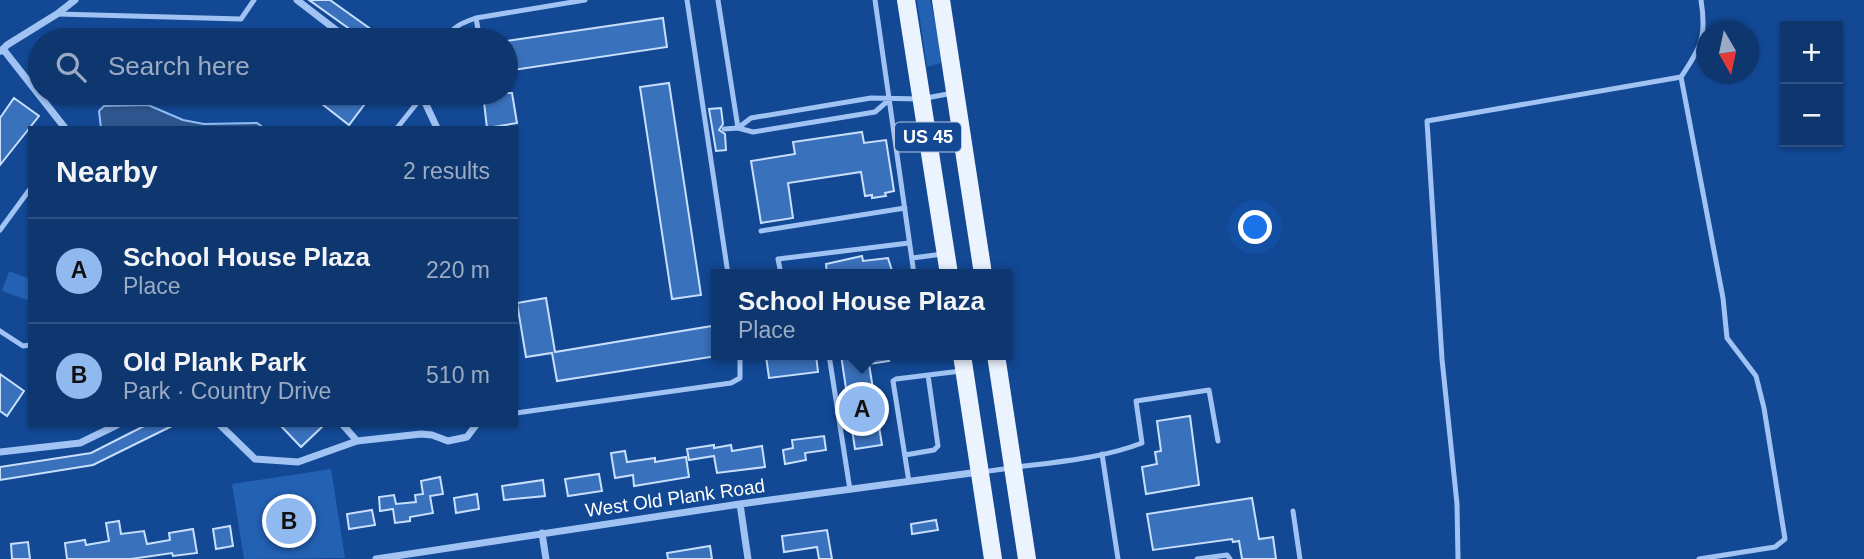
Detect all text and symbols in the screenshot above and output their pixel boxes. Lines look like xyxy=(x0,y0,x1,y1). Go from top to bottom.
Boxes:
north arrow xyxy=(1696,21,1759,84)
map controls xyxy=(1780,21,1843,147)
button: + xyxy=(1780,21,1843,84)
search box xyxy=(28,28,518,105)
icon: search xyxy=(52,48,90,86)
text: Search here xyxy=(108,51,250,81)
button: − xyxy=(1780,84,1843,147)
road number: US 45 xyxy=(895,122,961,152)
text: Nearby xyxy=(56,155,158,188)
text: 2 results xyxy=(403,158,490,184)
your location xyxy=(1238,210,1272,244)
text: School House Plaza xyxy=(123,242,370,272)
text: A xyxy=(71,257,87,283)
text: 220 m xyxy=(426,257,490,283)
popup xyxy=(711,269,1012,360)
text: Place xyxy=(123,273,181,299)
text: School House Plaza xyxy=(738,286,985,316)
text: Place xyxy=(738,317,796,343)
text: Old Plank Park xyxy=(123,347,307,377)
text: B xyxy=(71,362,87,388)
text: 510 m xyxy=(426,362,490,388)
text: Park · Country Drive xyxy=(123,378,331,404)
pin: A xyxy=(839,383,885,435)
street label: West Old Plank Road xyxy=(584,475,766,521)
pin: B xyxy=(266,495,312,547)

